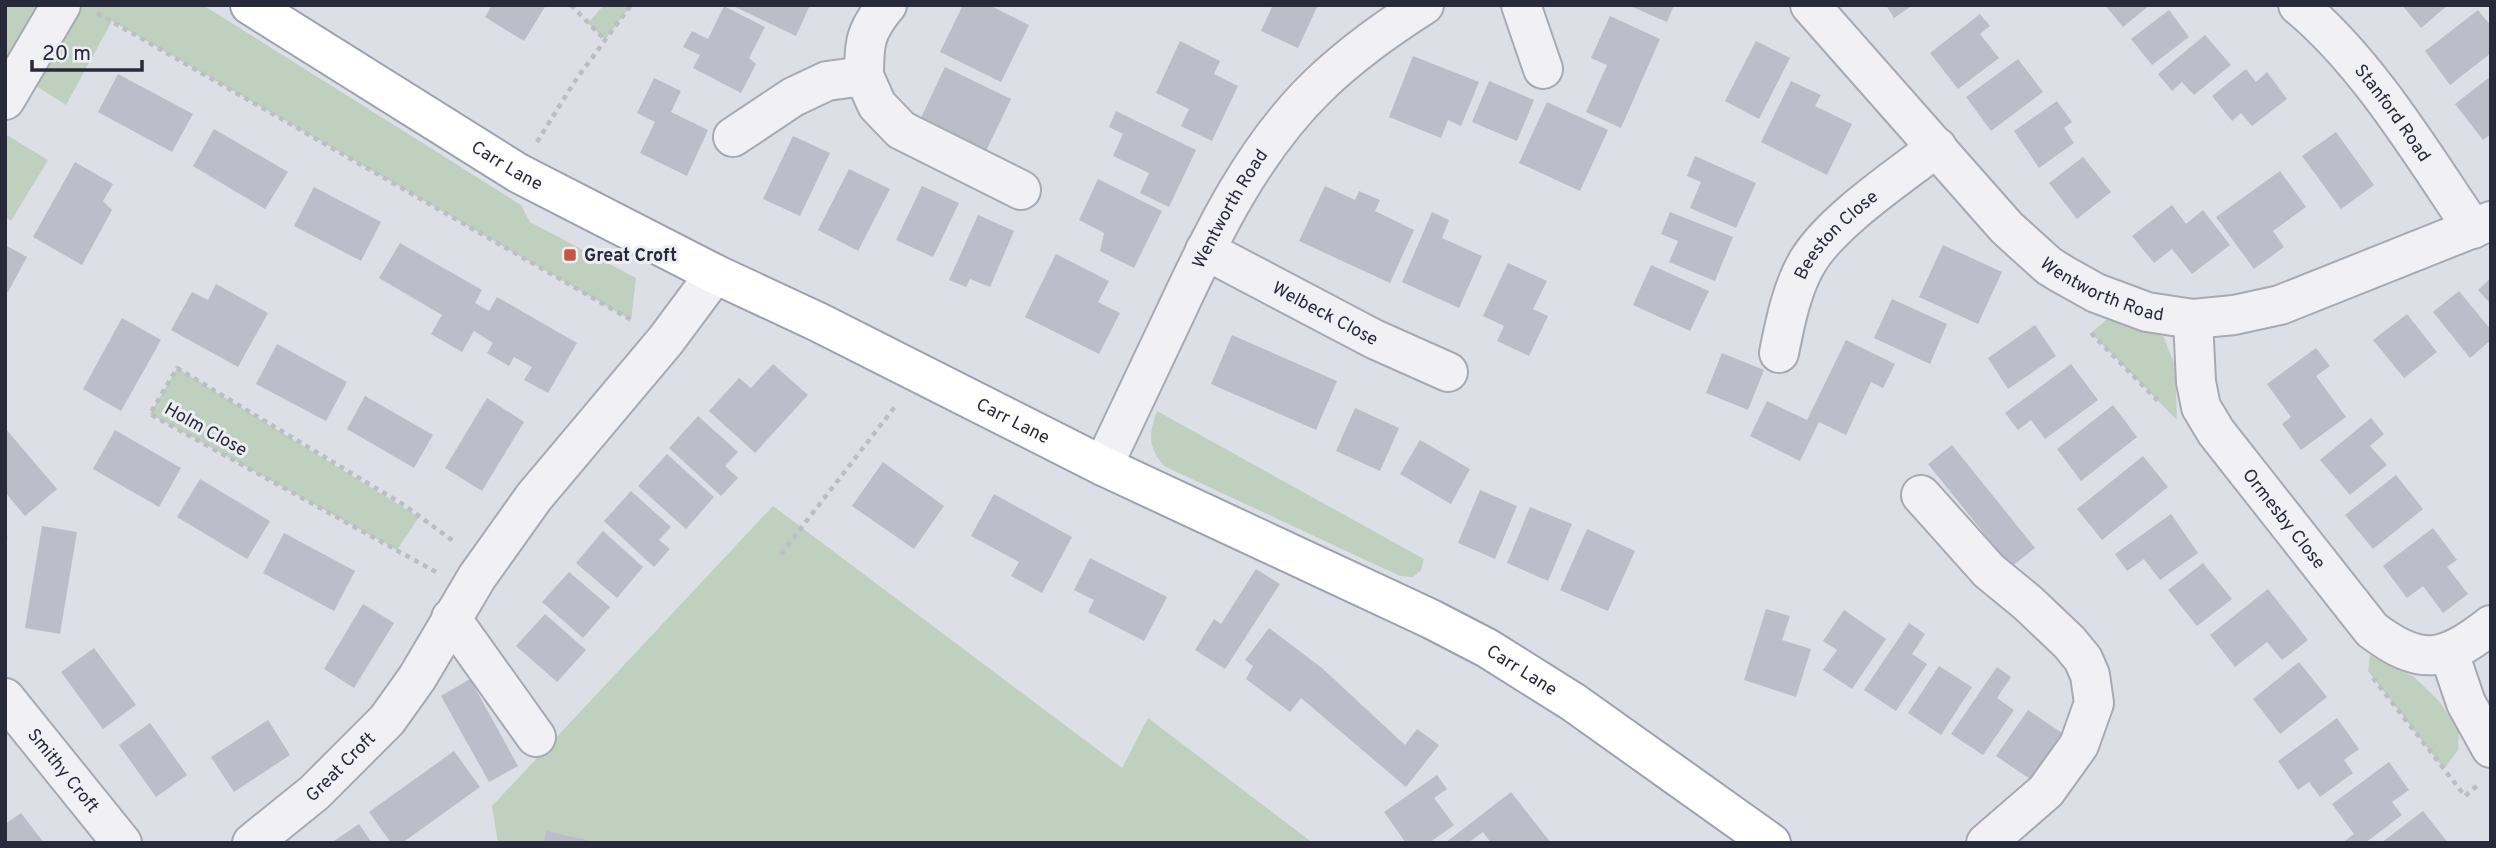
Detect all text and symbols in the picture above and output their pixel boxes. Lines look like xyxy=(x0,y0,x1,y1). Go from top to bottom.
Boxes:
scale bar xyxy=(32,28,142,72)
text: 20 m xyxy=(42,41,91,68)
street label: Stanford Road xyxy=(2348,60,2435,167)
street label: Carr Lane xyxy=(466,136,546,197)
street label: Wentworth Road xyxy=(1188,145,1274,273)
street label: Beeston Close xyxy=(1790,186,1883,284)
place label: Great Croft xyxy=(584,245,677,268)
marker: Great Croft xyxy=(562,247,578,263)
street label: Wentworth Road xyxy=(2034,253,2165,327)
street label: Welbeck Close xyxy=(1268,277,1382,352)
street label: Carr Lane xyxy=(972,394,1053,450)
street label: Holm Close xyxy=(160,398,251,462)
street label: Ormesby Close xyxy=(2236,465,2330,574)
street label: Carr Lane xyxy=(1482,640,1561,702)
street label: Smithy Croft xyxy=(21,724,103,818)
street label: Great Croft xyxy=(302,728,381,808)

